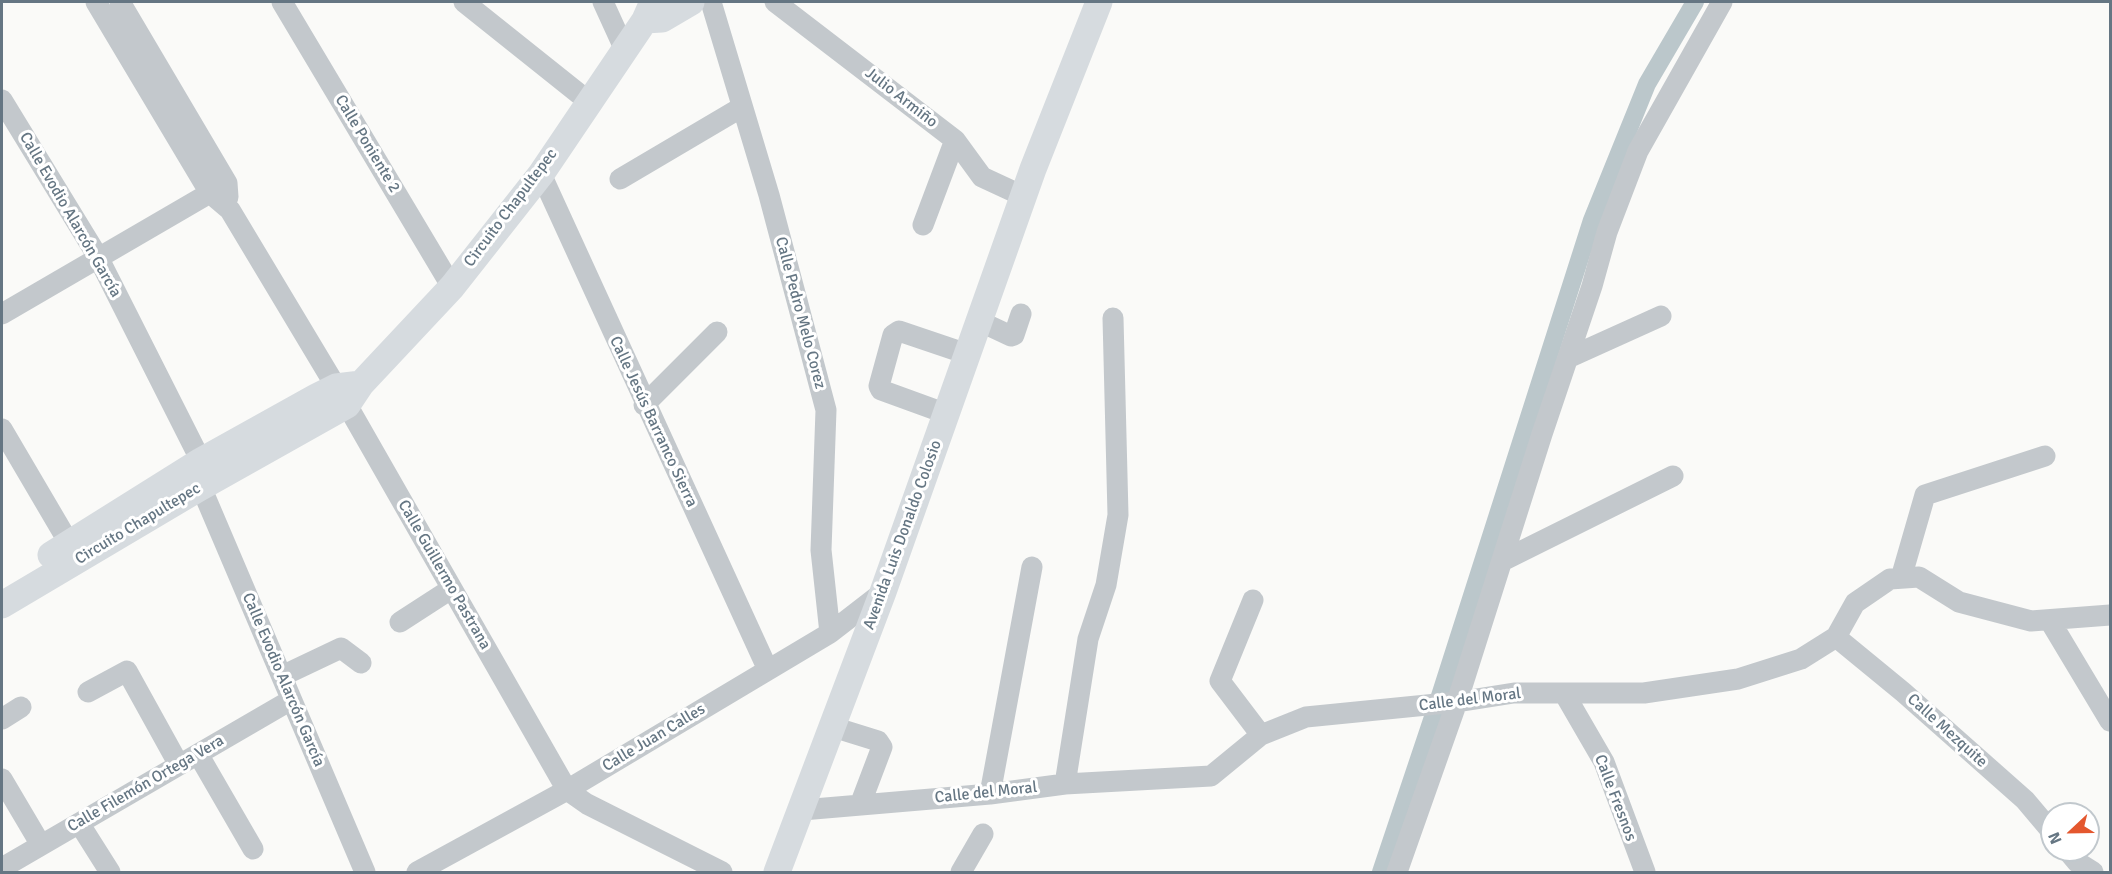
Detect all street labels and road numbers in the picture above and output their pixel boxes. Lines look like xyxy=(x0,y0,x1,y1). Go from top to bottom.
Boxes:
street label: Julio Armiño xyxy=(861,64,941,132)
street label: Calle Poniente 2 xyxy=(330,92,404,196)
street label: Calle Evodio Alarcón García xyxy=(15,129,125,301)
street label: Circuito Chapultepec xyxy=(460,145,562,271)
street label: Calle Pedro Melo Corez xyxy=(770,235,830,391)
street label: Calle Jesús Barranco Sierra xyxy=(605,334,701,510)
street label: Avenida Luis Donaldo Colosio xyxy=(860,438,946,632)
street label: Circuito Chapultepec xyxy=(72,479,204,569)
street label: Calle Guillermo Pastrana xyxy=(393,497,495,653)
street label: Calle Evodio Alarcón García xyxy=(238,590,328,770)
street label: Calle del Moral xyxy=(1418,684,1522,716)
street label: Calle Mezquite xyxy=(1903,690,1991,772)
street label: Calle Juan Calles xyxy=(599,700,709,776)
street label: Calle Filemón Ortega Vera xyxy=(64,731,228,837)
street label: Calle Fresnos xyxy=(1590,752,1640,844)
street label: Calle del Moral xyxy=(934,778,1038,808)

